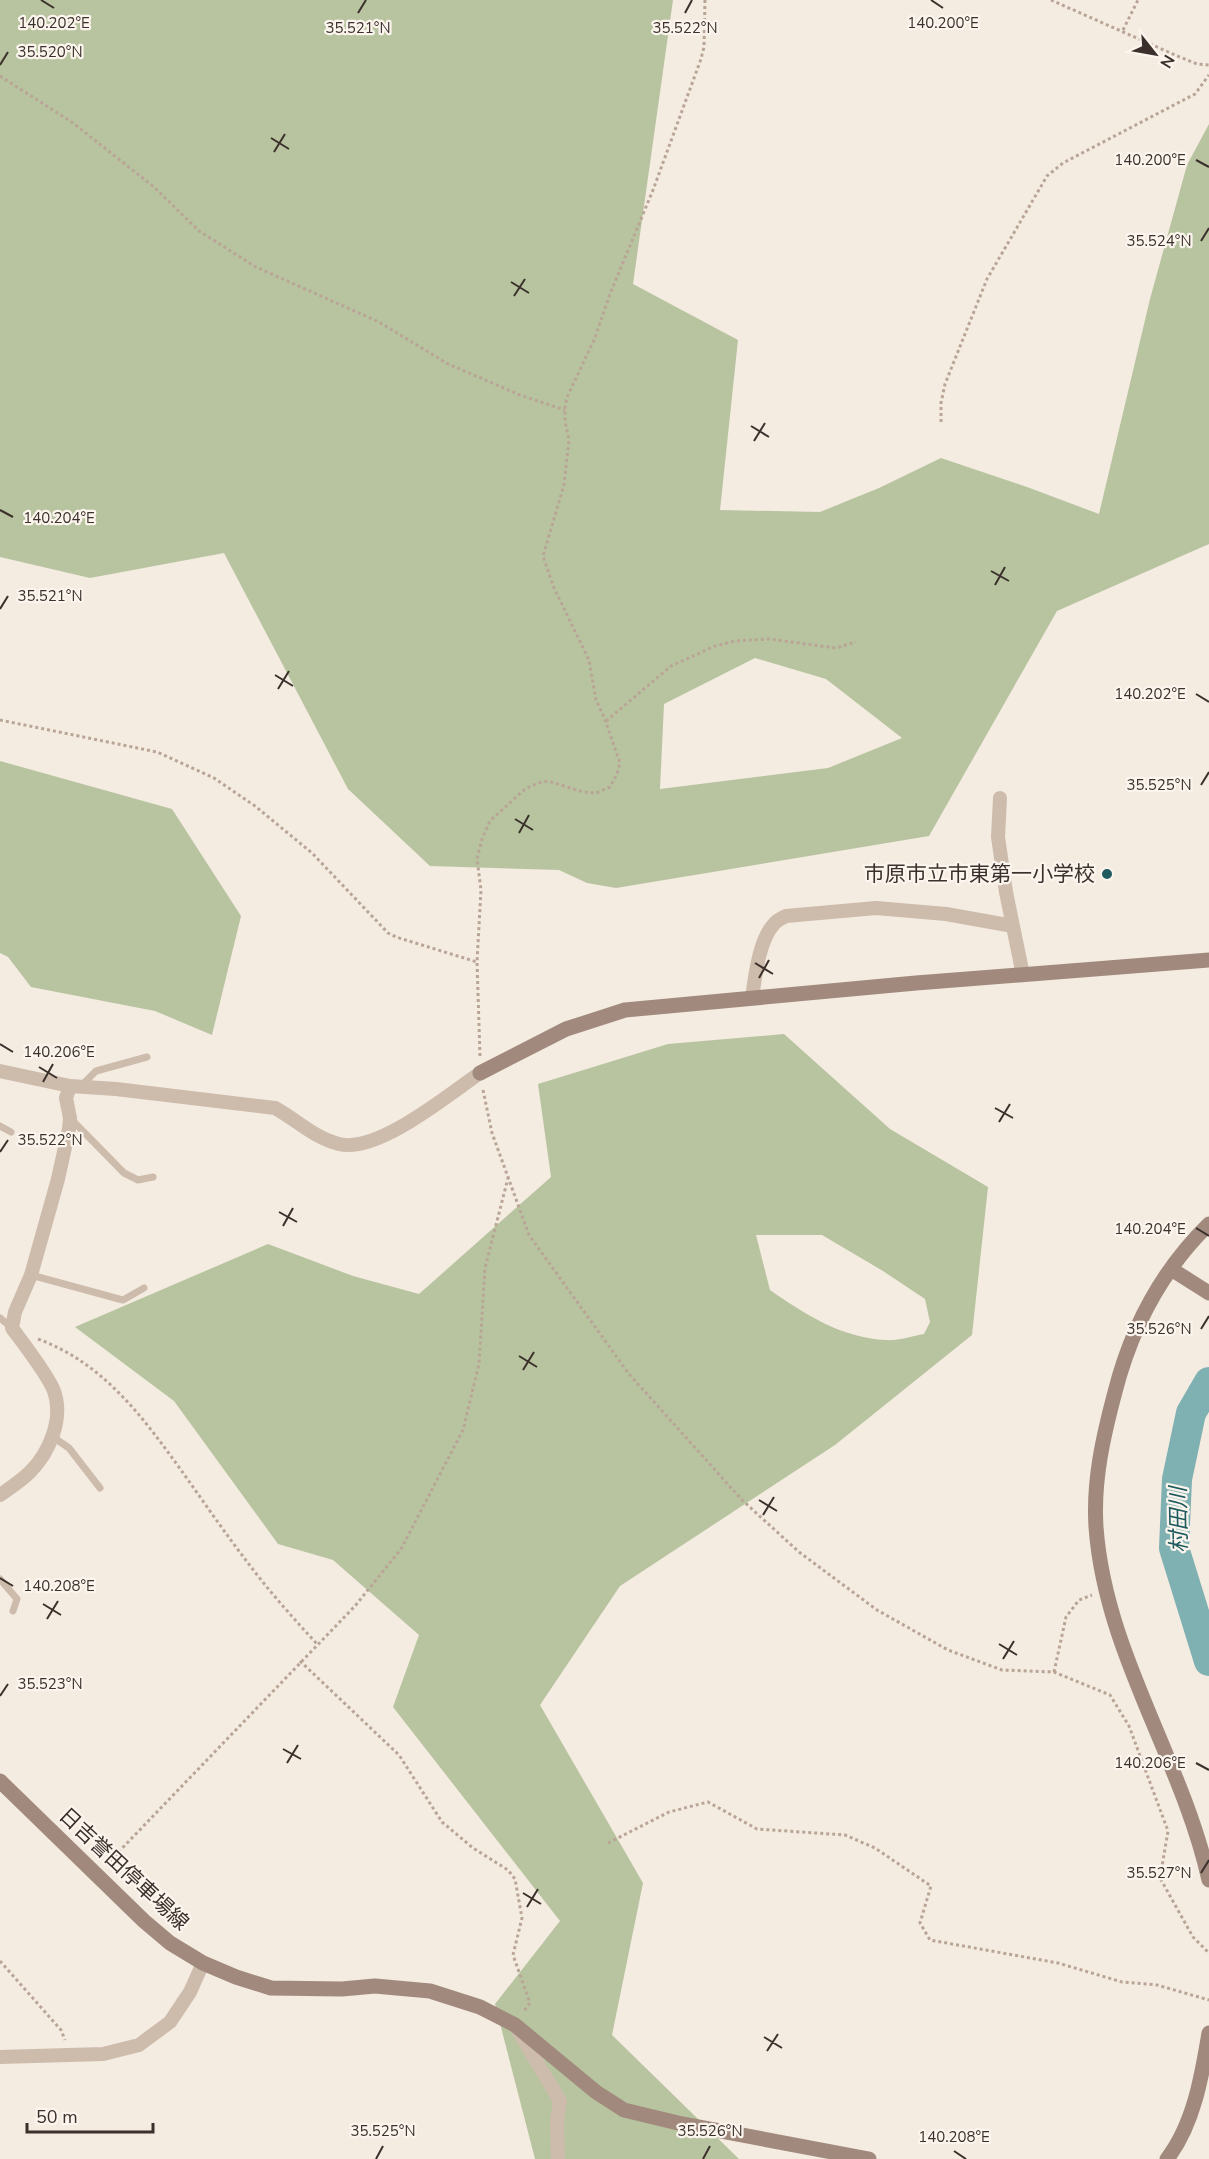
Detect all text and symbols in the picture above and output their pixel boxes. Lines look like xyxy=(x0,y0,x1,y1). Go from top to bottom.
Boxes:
text: 140.202°E xyxy=(18,13,90,33)
text: 140.200°E xyxy=(907,13,979,33)
text: 35.521°N xyxy=(325,18,391,38)
text: 35.522°N xyxy=(652,18,718,38)
north arrow xyxy=(1125,24,1185,84)
text: 35.520°N xyxy=(17,42,83,62)
text: N xyxy=(1154,50,1180,72)
text: 140.200°E xyxy=(1114,150,1186,170)
text: 35.524°N xyxy=(1126,231,1192,251)
text: 140.204°E xyxy=(23,508,95,528)
text: 35.521°N xyxy=(17,586,83,606)
text: 140.202°E xyxy=(1114,684,1186,704)
text: 35.525°N xyxy=(1126,775,1192,795)
place label: 市原市立市東第一小学校 xyxy=(864,860,1095,888)
marker: 市原市立市東第一小学校 xyxy=(1100,867,1114,881)
text: 140.206°E xyxy=(23,1042,95,1062)
text: 35.522°N xyxy=(17,1130,83,1150)
text: 140.204°E xyxy=(1114,1219,1186,1239)
text: 35.526°N xyxy=(1126,1319,1192,1339)
water label: 村田川 xyxy=(1163,1485,1195,1553)
text: 140.208°E xyxy=(23,1576,95,1596)
text: 35.523°N xyxy=(17,1674,83,1694)
text: 140.206°E xyxy=(1114,1753,1186,1773)
street label: 日吉誉田停車場線 xyxy=(53,1801,195,1937)
text: 35.527°N xyxy=(1126,1863,1192,1883)
scale bar xyxy=(27,2096,153,2134)
text: 50 m xyxy=(36,2105,78,2129)
text: 35.525°N xyxy=(350,2121,416,2141)
text: 35.526°N xyxy=(677,2121,743,2141)
text: 140.208°E xyxy=(918,2127,990,2147)

